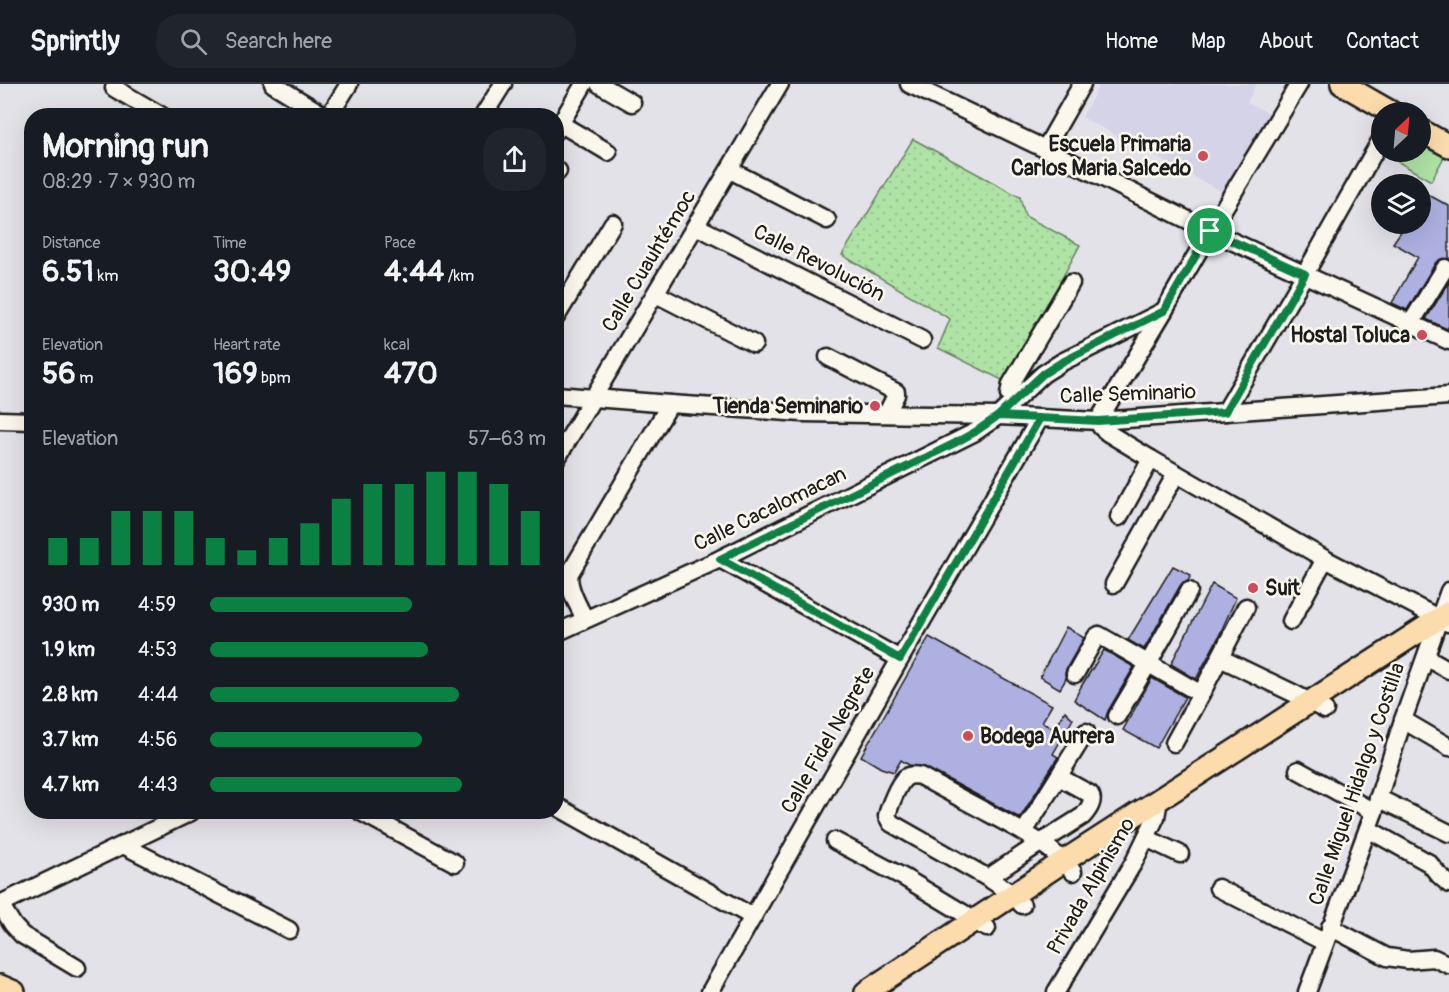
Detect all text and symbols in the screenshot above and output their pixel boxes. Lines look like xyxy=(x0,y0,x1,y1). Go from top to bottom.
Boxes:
search box xyxy=(156,14,576,68)
text: Sprintly xyxy=(30,24,120,59)
icon: search xyxy=(177,25,210,58)
text: Search here xyxy=(225,27,332,55)
text: Home xyxy=(1105,28,1158,55)
text: Map xyxy=(1191,28,1226,55)
text: About xyxy=(1259,28,1313,55)
text: Contact xyxy=(1346,28,1419,55)
north arrow xyxy=(1371,102,1431,162)
map controls xyxy=(1371,102,1431,234)
text: Morning run xyxy=(42,126,209,167)
button: share xyxy=(483,128,546,191)
place label: Escuela Primaria Carlos Maria Salcedo xyxy=(1011,131,1192,182)
marker: Escuela Primaria Carlos Maria Salcedo xyxy=(1196,149,1210,163)
text: 08:29 · 7 × 930 m xyxy=(42,169,195,194)
button: layers xyxy=(1371,174,1431,234)
street label: Calle Cuauhtémoc xyxy=(596,185,702,337)
pin xyxy=(1184,205,1235,256)
icon: arrive xyxy=(1193,214,1226,247)
street label: Calle Revolución xyxy=(749,218,889,308)
text: Distance xyxy=(42,233,101,253)
text: Time xyxy=(213,233,246,253)
text: Pace xyxy=(384,233,416,253)
text: 6.51 xyxy=(42,253,94,290)
text: 30:49 xyxy=(213,253,291,290)
text: 4:44 xyxy=(384,253,444,290)
text: km xyxy=(94,266,118,286)
text: /km xyxy=(444,266,474,286)
place label: Hostal Toluca xyxy=(1290,322,1410,349)
marker: Hostal Toluca xyxy=(1415,328,1429,342)
text: Elevation xyxy=(42,335,103,355)
text: Heart rate xyxy=(213,335,280,355)
text: kcal xyxy=(384,335,410,355)
text: 56 xyxy=(42,355,76,392)
text: 169 xyxy=(213,355,258,392)
text: 470 xyxy=(384,355,438,392)
text: m xyxy=(76,368,93,388)
text: bpm xyxy=(258,368,291,388)
street label: Calle Seminario xyxy=(1059,378,1197,410)
place label: Tienda Seminario xyxy=(711,393,864,420)
marker: Tienda Seminario xyxy=(868,399,882,413)
text: Elevation xyxy=(42,426,118,451)
text: 57–63 m xyxy=(468,426,546,451)
street label: Calle Cacalomacan xyxy=(689,460,851,558)
place label: Suit xyxy=(1265,575,1301,602)
marker: Suit xyxy=(1246,581,1260,595)
text: 930 m xyxy=(42,592,99,617)
text: 4:59 xyxy=(138,592,176,617)
text: 1.9 km xyxy=(42,637,95,662)
text: 4:53 xyxy=(138,637,177,662)
street label: Calle Miguel Hidalgo y Costilla xyxy=(1303,659,1411,909)
street label: Calle Fidel Negrete xyxy=(775,661,881,819)
text: 2.8 km xyxy=(42,682,98,707)
text: 4:44 xyxy=(138,682,178,707)
place label: Bodega Aurrera xyxy=(980,723,1115,750)
text: 3.7 km xyxy=(42,727,99,752)
text: 4:56 xyxy=(138,727,177,752)
marker: Bodega Aurrera xyxy=(961,729,975,743)
text: 4.7 km xyxy=(42,772,99,797)
text: 4:43 xyxy=(138,772,178,797)
street label: Privada Alpinismo xyxy=(1041,813,1141,959)

